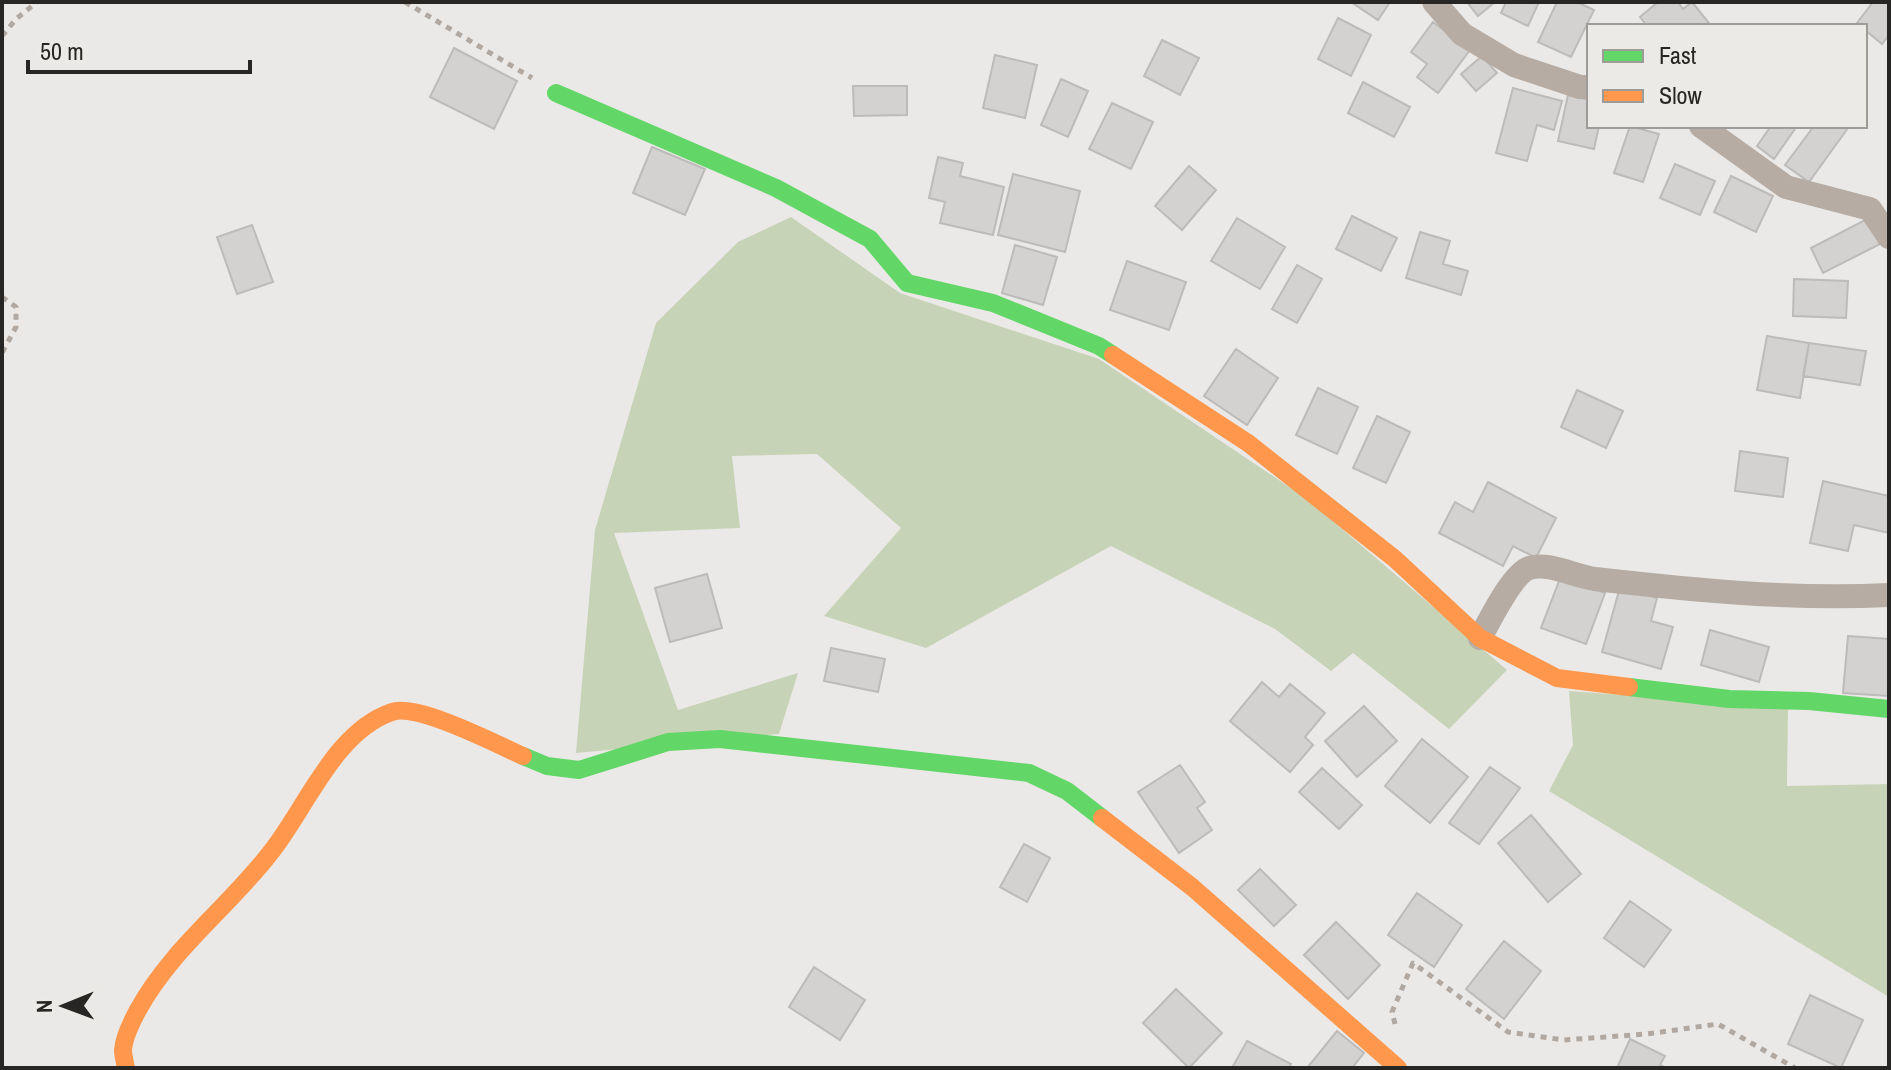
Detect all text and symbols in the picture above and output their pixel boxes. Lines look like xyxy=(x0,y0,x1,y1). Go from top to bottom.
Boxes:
scale bar xyxy=(28,24,250,74)
legend xyxy=(1587,24,1867,128)
text: 50 m xyxy=(40,35,84,67)
text: Fast xyxy=(1659,39,1697,71)
text: Slow xyxy=(1659,79,1702,111)
north arrow xyxy=(24,966,104,1046)
text: N xyxy=(29,1000,59,1013)

